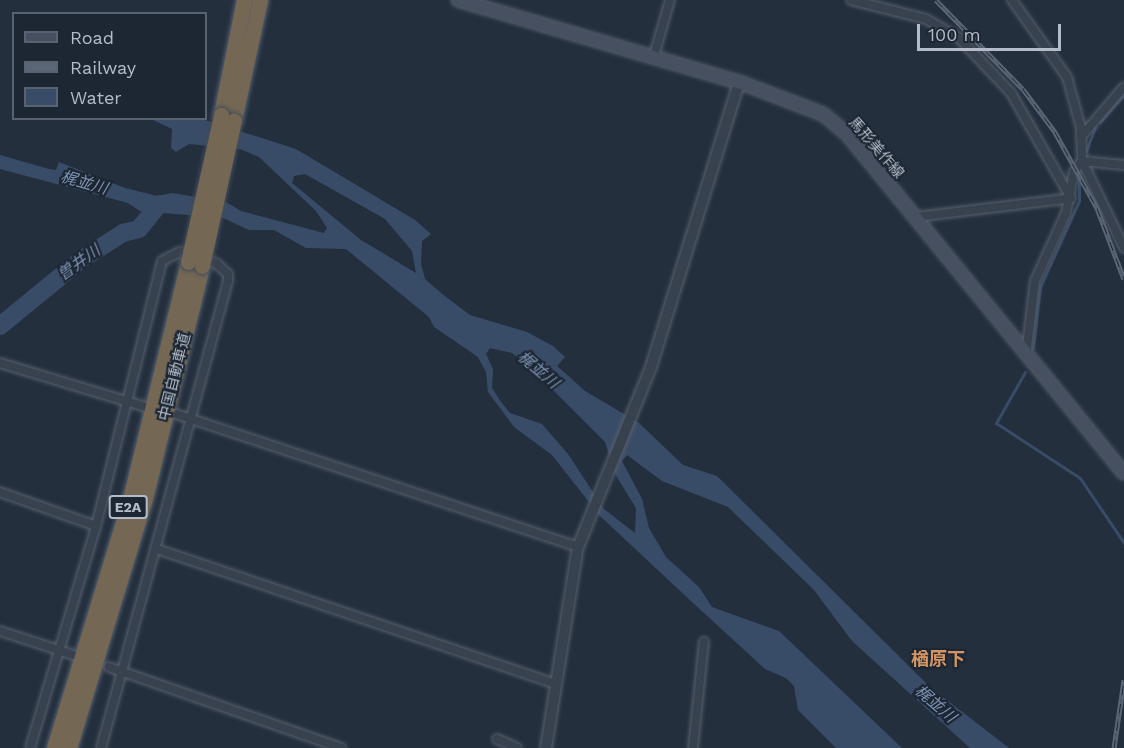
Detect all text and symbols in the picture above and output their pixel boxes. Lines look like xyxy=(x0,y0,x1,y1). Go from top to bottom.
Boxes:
legend xyxy=(12,12,207,120)
scale bar xyxy=(920,12,1064,50)
text: 100 m xyxy=(928,24,981,45)
text: Road xyxy=(70,27,114,48)
text: Railway xyxy=(70,57,136,78)
text: Water xyxy=(70,87,122,108)
street label: 馬形美作線 xyxy=(845,114,907,182)
water label: 梶並川 xyxy=(58,167,110,199)
water label: 曽井川 xyxy=(54,241,104,285)
street label: 中国自動車道 xyxy=(155,331,195,423)
water label: 梶並川 xyxy=(513,347,563,393)
road number: E2A xyxy=(108,496,148,518)
district label: 楢原下 xyxy=(911,648,965,670)
water label: 梶並川 xyxy=(911,681,959,727)

